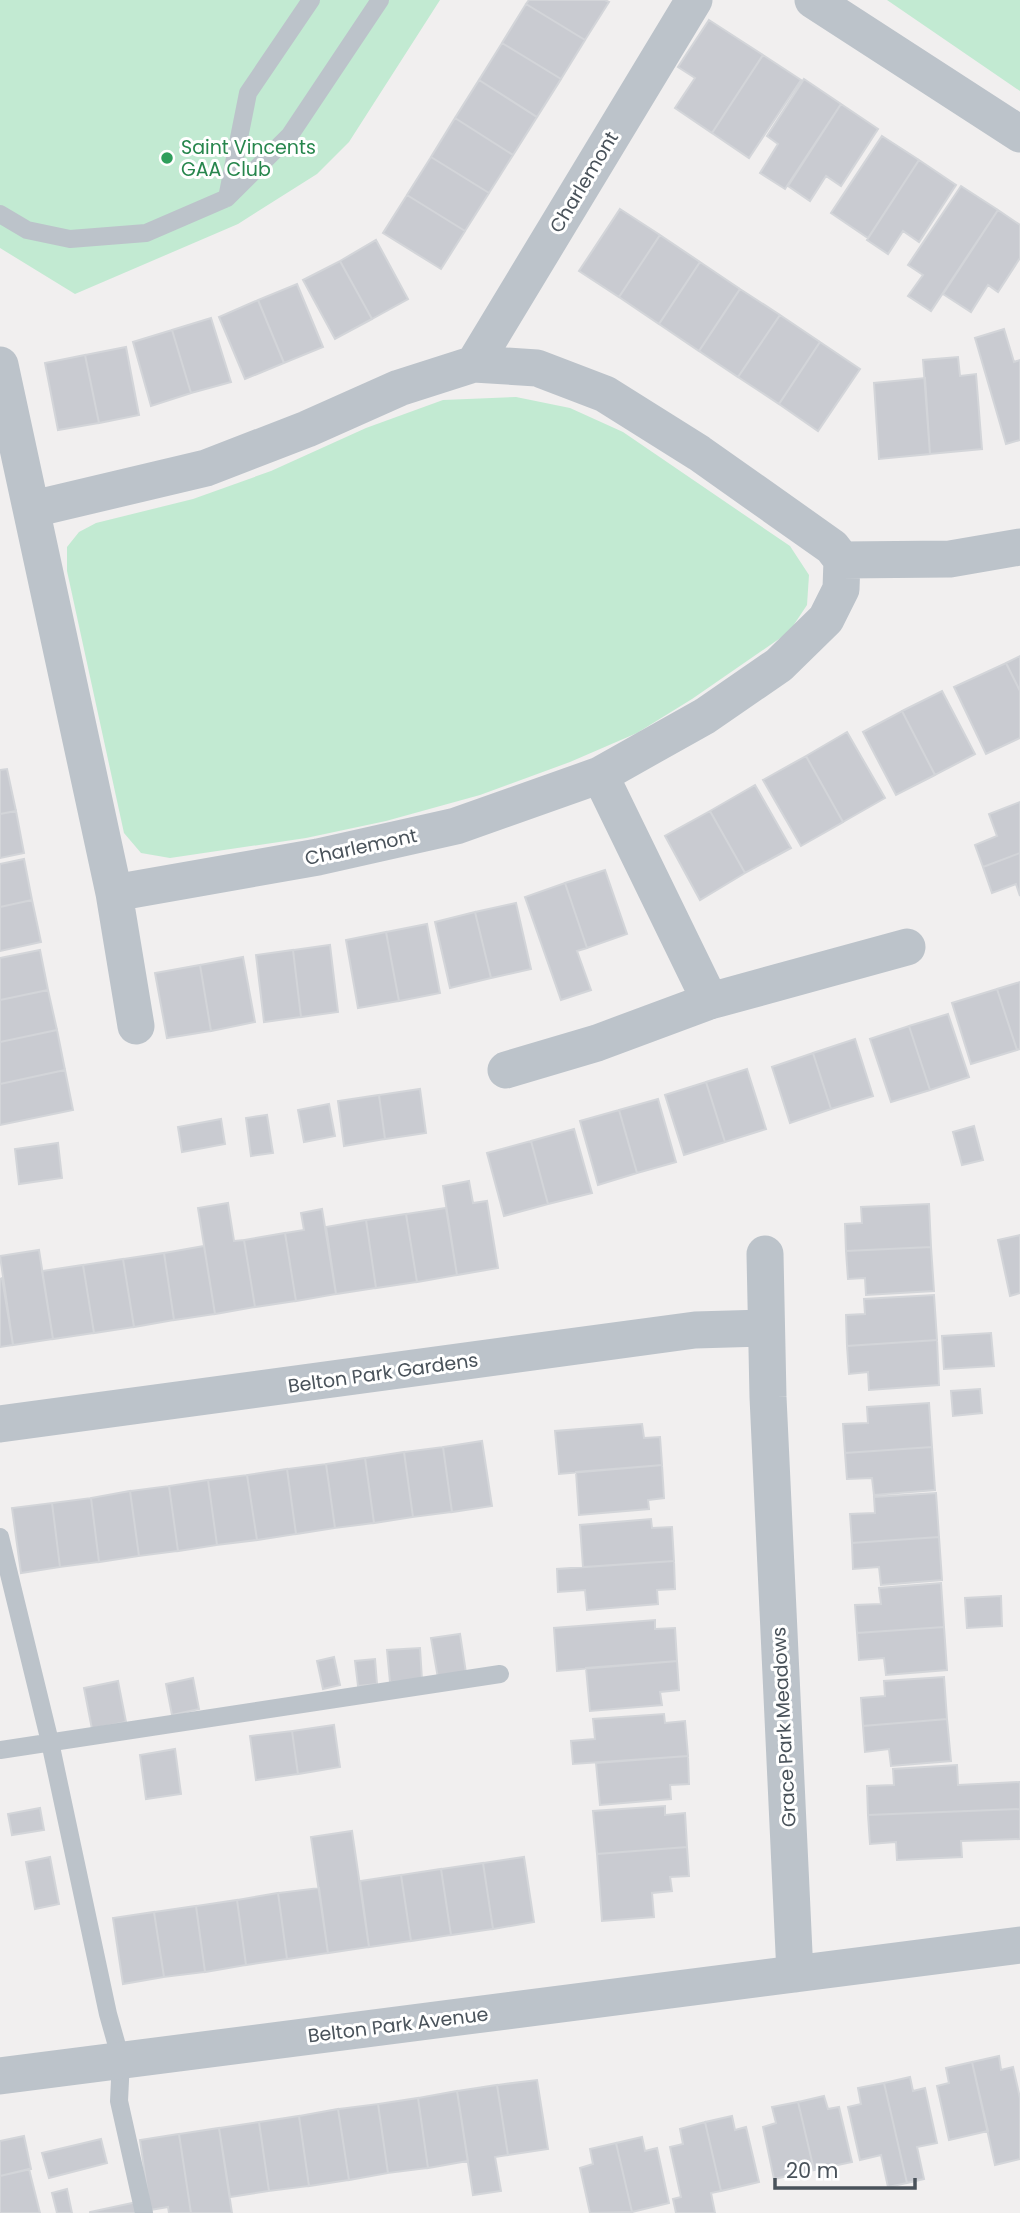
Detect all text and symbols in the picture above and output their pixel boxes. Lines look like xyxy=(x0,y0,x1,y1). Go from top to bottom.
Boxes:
street label: Charlemont xyxy=(543,126,625,238)
place label: Saint Vincents GAA Club xyxy=(181,134,316,183)
marker: Saint Vincents GAA Club xyxy=(159,150,175,166)
street label: Charlemont xyxy=(302,822,420,872)
street label: Belton Park Gardens xyxy=(286,1346,480,1400)
street label: Grace Park Meadows xyxy=(765,1626,803,1828)
street label: Belton Park Avenue xyxy=(306,2001,490,2049)
scale bar xyxy=(775,2146,915,2190)
text: 20 m xyxy=(786,2156,839,2185)

